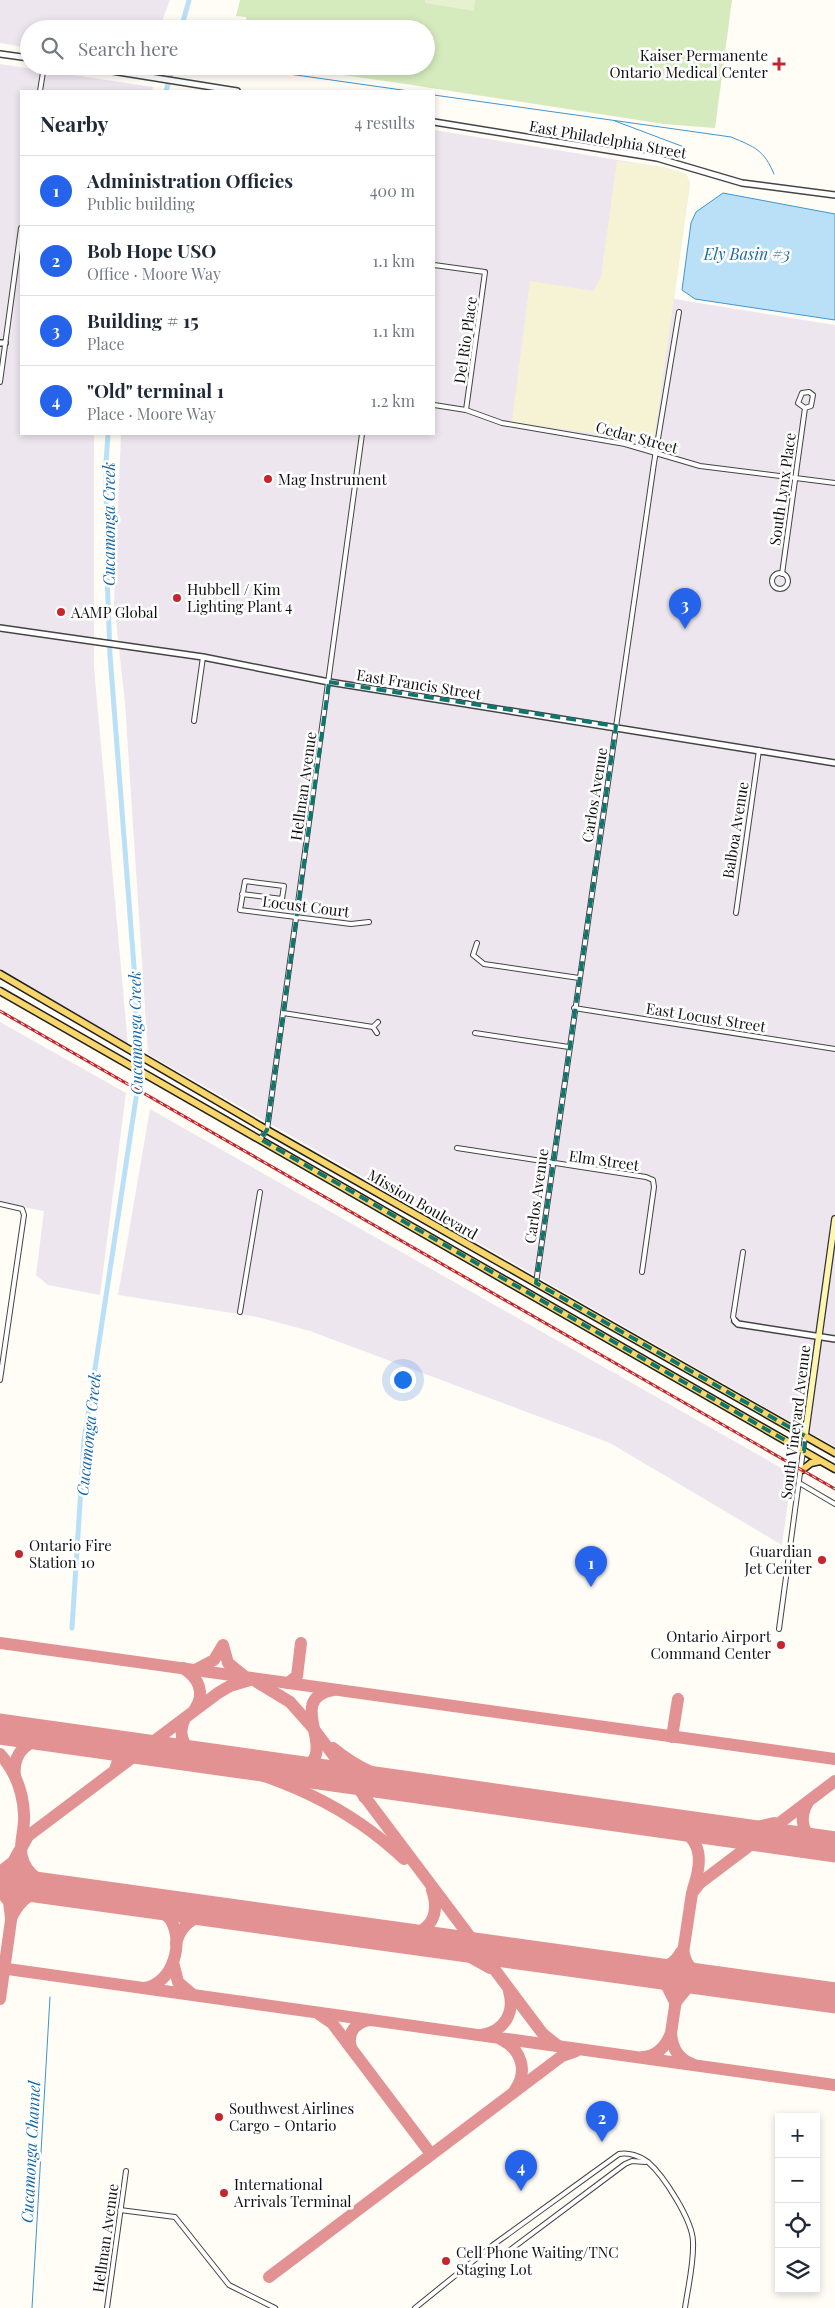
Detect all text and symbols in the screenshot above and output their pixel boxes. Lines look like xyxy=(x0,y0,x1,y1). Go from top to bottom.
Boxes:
search box xyxy=(20,20,435,75)
icon: search xyxy=(38,34,66,62)
text: Search here xyxy=(78,35,178,61)
place label: Kaiser Permanente Ontario Medical Center xyxy=(609,45,768,82)
marker: Kaiser Permanente Ontario Medical Center xyxy=(772,57,786,71)
text: Nearby xyxy=(40,109,109,137)
text: 4 results xyxy=(354,112,415,133)
street label: East Philadelphia Street xyxy=(528,115,689,163)
text: Administration Officies xyxy=(87,167,293,193)
text: 1 xyxy=(53,180,59,201)
text: 400 m xyxy=(370,180,415,201)
text: Public building xyxy=(87,193,195,214)
text: Bob Hope USO xyxy=(87,237,216,263)
water label: Ely Basin #3 xyxy=(703,243,791,264)
text: 2 xyxy=(52,250,60,271)
text: 1.1 km xyxy=(373,250,415,271)
text: Office · Moore Way xyxy=(87,263,221,284)
street label: Del Rio Place xyxy=(449,295,481,385)
text: Building # 15 xyxy=(87,307,199,333)
text: 3 xyxy=(52,320,60,341)
text: 1.1 km xyxy=(373,320,415,341)
text: Place xyxy=(87,333,125,354)
text: "Old" terminal 1 xyxy=(87,377,224,403)
text: 4 xyxy=(52,390,60,411)
text: 1.2 km xyxy=(371,390,415,411)
text: Place · Moore Way xyxy=(87,403,216,424)
street label: Cedar Street xyxy=(594,416,681,458)
street label: South Lynx Place xyxy=(764,431,800,547)
water label: Cucamonga Creek xyxy=(98,462,119,586)
place label: Mag Instrument xyxy=(278,469,387,489)
marker: Mag Instrument xyxy=(262,473,274,485)
place label: Hubbell / Kim Lighting Plant 4 xyxy=(187,579,292,616)
pin: 3 xyxy=(669,588,701,629)
marker: Hubbell / Kim Lighting Plant 4 xyxy=(171,592,183,604)
place label: AAMP Global xyxy=(70,602,158,622)
marker: AAMP Global xyxy=(55,606,67,618)
street label: East Francis Street xyxy=(355,664,484,704)
street label: Hellman Avenue xyxy=(285,730,321,842)
street label: Carlos Avenue xyxy=(577,746,611,844)
street label: Balboa Avenue xyxy=(717,780,753,880)
street label: Locust Court xyxy=(261,891,351,921)
water label: Cucamonga Creek xyxy=(123,971,147,1095)
street label: East Locust Street xyxy=(645,998,768,1036)
street label: Elm Street xyxy=(568,1145,641,1175)
street label: Carlos Avenue xyxy=(519,1147,553,1245)
street label: Mission Boulevard xyxy=(364,1164,482,1244)
street label: South Vineyard Avenue xyxy=(776,1344,814,1500)
your location xyxy=(390,1367,416,1393)
water label: Cucamonga Creek xyxy=(71,1371,105,1497)
place label: Ontario Fire Station 10 xyxy=(29,1535,112,1572)
place label: Guardian Jet Center xyxy=(744,1541,812,1578)
pin: 1 xyxy=(575,1546,607,1587)
marker: Ontario Fire Station 10 xyxy=(13,1548,25,1560)
marker: Guardian Jet Center xyxy=(816,1554,828,1566)
place label: Ontario Airport Command Center xyxy=(651,1626,772,1663)
marker: Ontario Airport Command Center xyxy=(775,1639,787,1651)
water label: Cucamonga Channel xyxy=(16,2080,44,2224)
place label: Southwest Airlines Cargo - Ontario xyxy=(229,2098,354,2135)
pin: 2 xyxy=(586,2101,618,2142)
marker: Southwest Airlines Cargo - Ontario xyxy=(213,2111,225,2123)
map controls xyxy=(775,2113,820,2293)
button: + xyxy=(775,2113,820,2158)
pin: 4 xyxy=(505,2150,537,2191)
button: − xyxy=(775,2158,820,2203)
place label: International Arrivals Terminal xyxy=(233,2174,352,2211)
street label: Hellman Avenue xyxy=(87,2182,123,2294)
marker: International Arrivals Terminal xyxy=(218,2187,230,2199)
button: locate xyxy=(775,2203,820,2248)
place label: Cell Phone Waiting/TNC Staging Lot xyxy=(456,2242,619,2279)
button: layers xyxy=(775,2248,820,2293)
marker: Cell Phone Waiting/TNC Staging Lot xyxy=(440,2255,452,2267)

